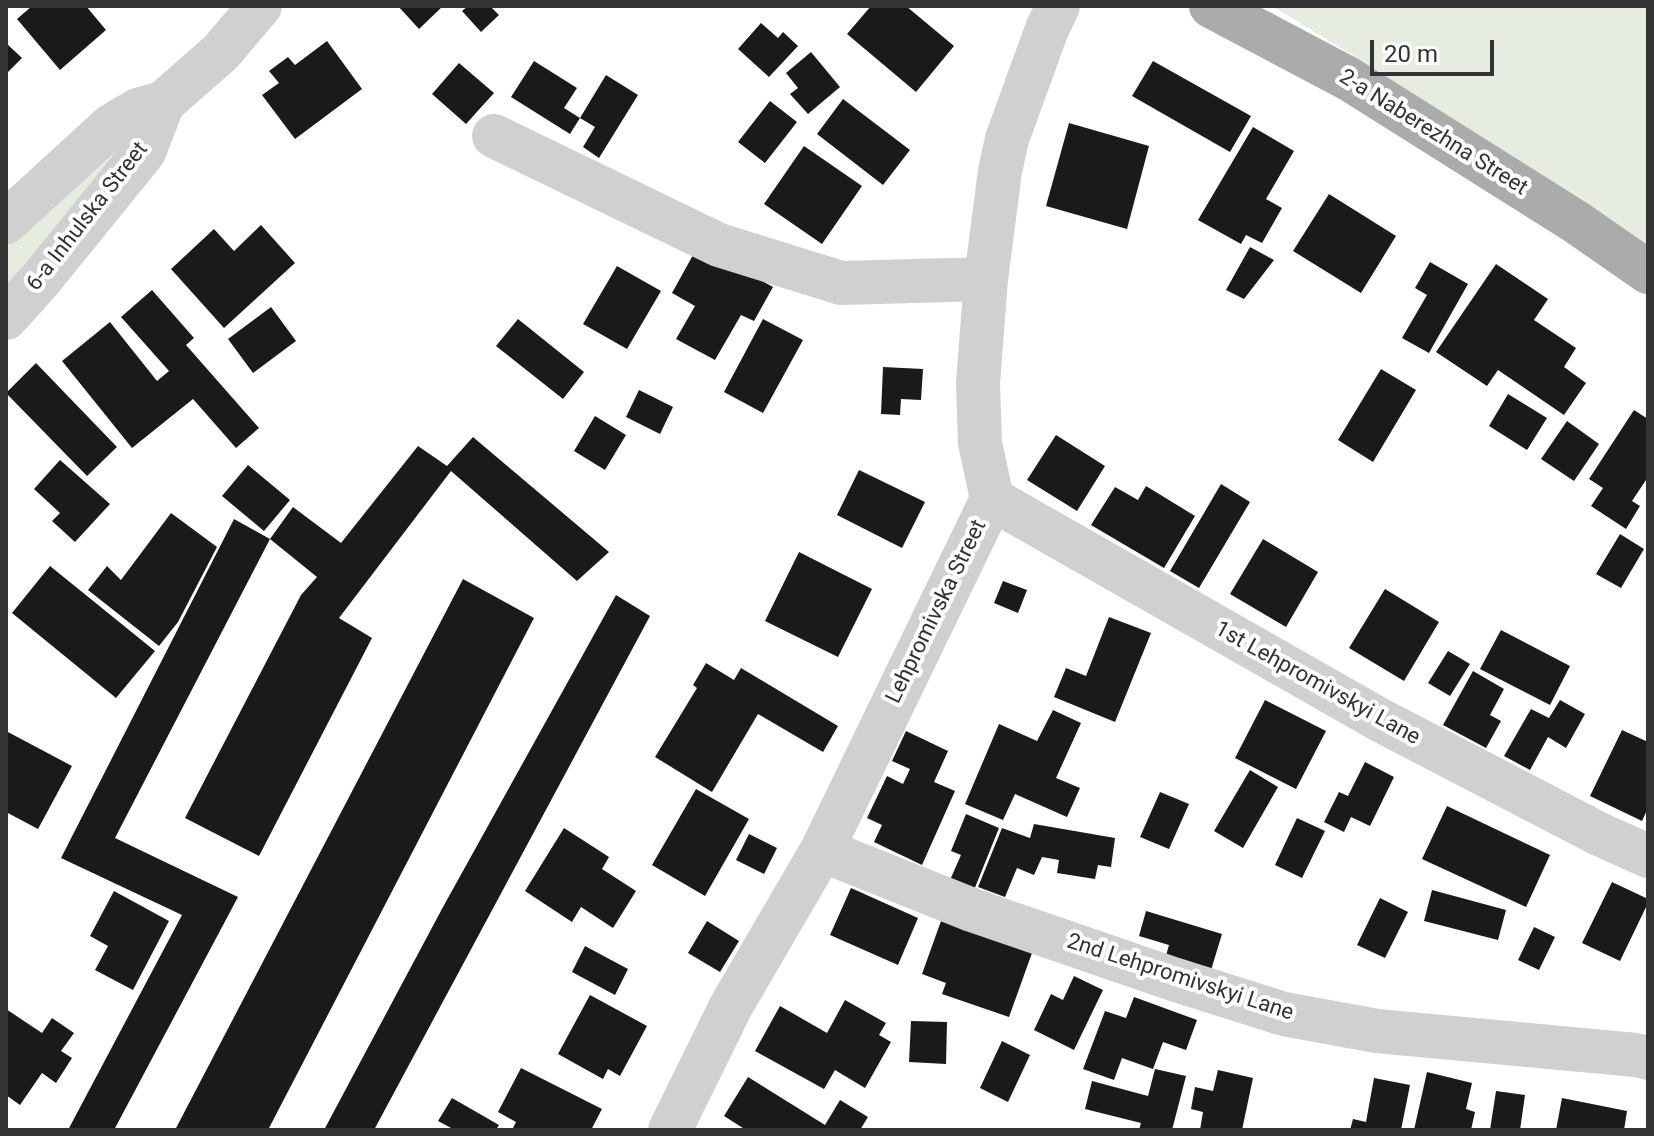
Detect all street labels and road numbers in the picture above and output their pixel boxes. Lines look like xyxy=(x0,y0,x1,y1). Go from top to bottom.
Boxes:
street label: 2-a Naberezhna Street xyxy=(1334,64,1532,202)
street label: 6-a Inhulska Street xyxy=(22,137,154,297)
street label: Lehpromivska Street xyxy=(881,516,993,708)
street label: 1st Lehpromivskyi Lane xyxy=(1210,617,1424,751)
street label: 2nd Lehpromivskyi Lane xyxy=(1063,929,1297,1027)

